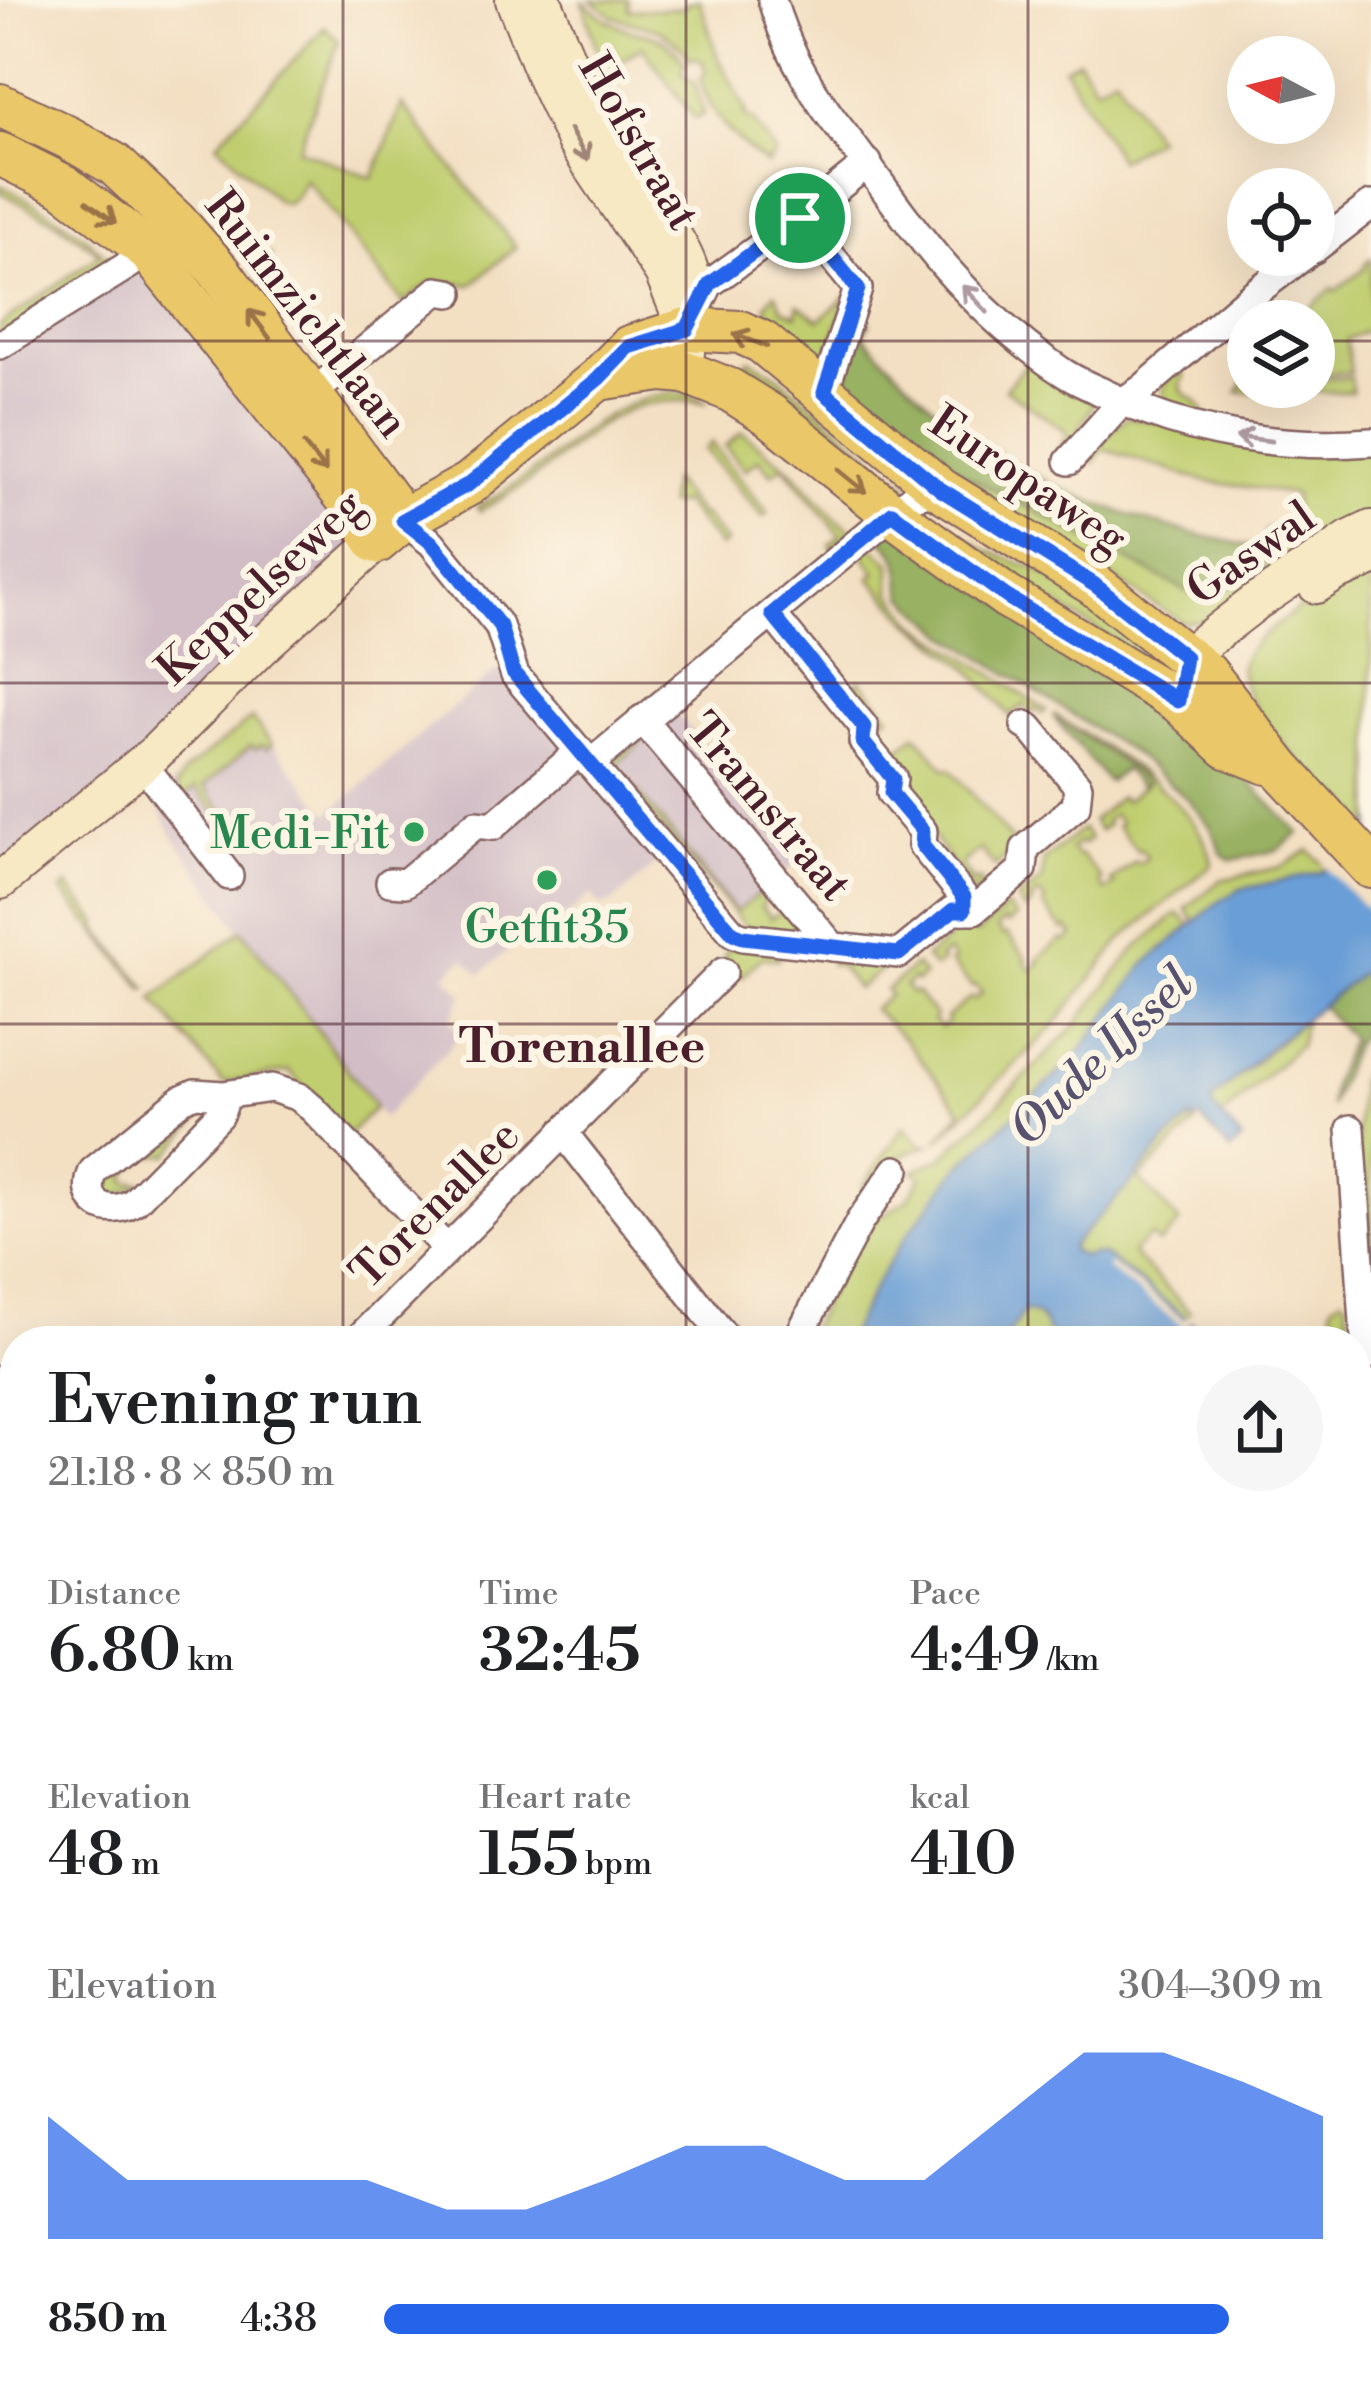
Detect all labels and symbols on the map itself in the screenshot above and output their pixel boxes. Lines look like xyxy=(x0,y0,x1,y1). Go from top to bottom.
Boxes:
north arrow xyxy=(1227,36,1335,144)
street label: Hofstraat xyxy=(565,44,711,241)
one-way arrow xyxy=(567,127,591,162)
pin xyxy=(749,167,851,269)
street label: Ruimzichtlaan xyxy=(192,179,420,450)
one-way arrow xyxy=(84,199,117,224)
one-way arrow xyxy=(961,285,989,314)
one-way arrow xyxy=(246,309,272,341)
one-way arrow xyxy=(732,327,769,349)
street label: Europaweg xyxy=(918,394,1137,568)
one-way arrow xyxy=(1236,428,1275,450)
one-way arrow xyxy=(301,442,328,473)
one-way arrow xyxy=(836,467,867,494)
street label: Keppelseweg xyxy=(145,477,376,698)
street label: Gaswal xyxy=(1176,489,1327,619)
street label: Tramstraat xyxy=(673,702,863,913)
place label: Medi-Fit xyxy=(210,806,390,863)
marker: Medi-Fit xyxy=(401,819,427,845)
marker: Getfit35 xyxy=(534,867,560,893)
place label: Getfit35 xyxy=(465,900,629,957)
water label: Oude IJssel xyxy=(998,955,1207,1159)
district label: Torenallee xyxy=(459,1018,705,1078)
street label: Torenallee xyxy=(339,1108,532,1301)

